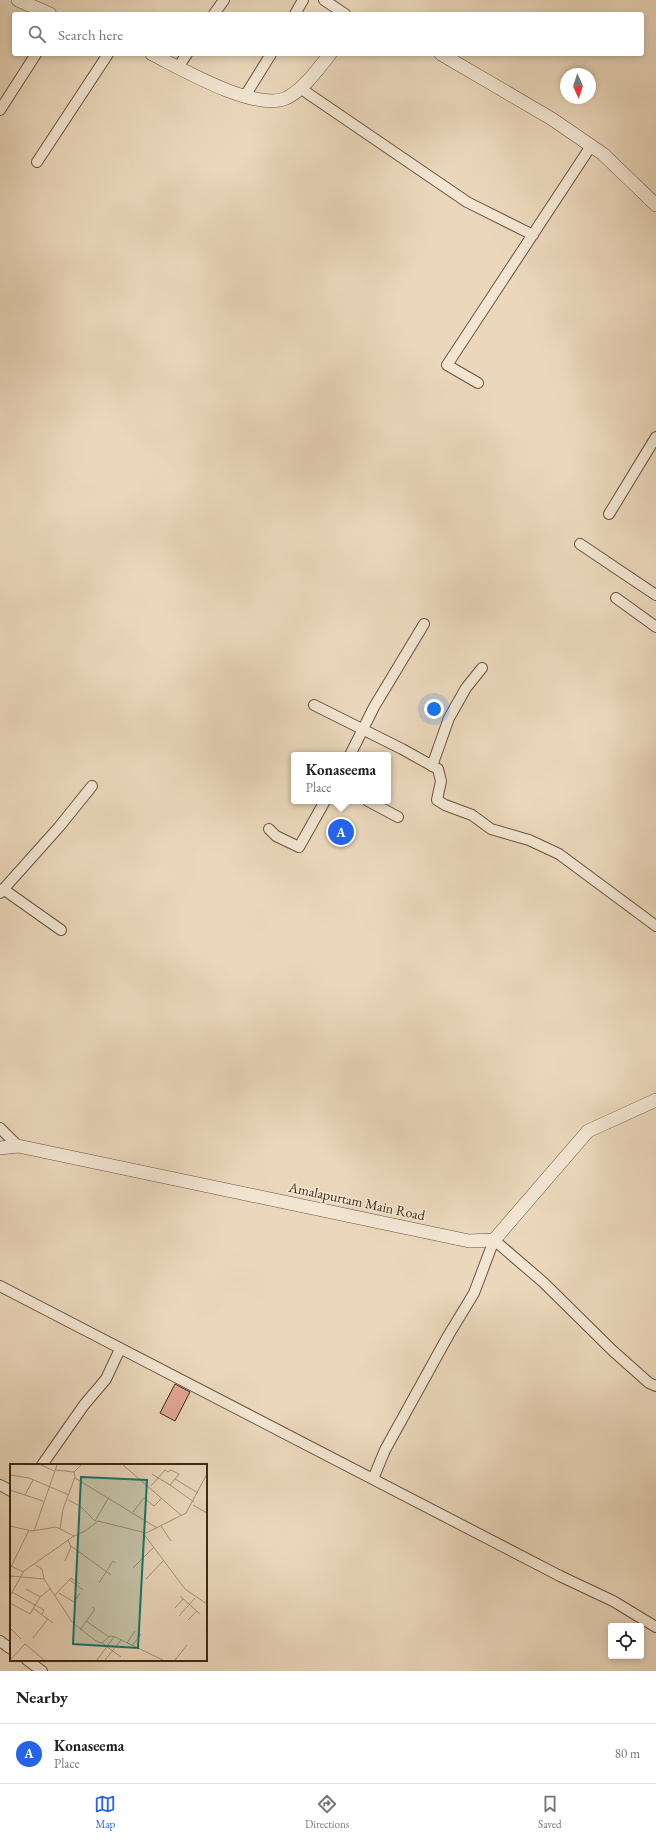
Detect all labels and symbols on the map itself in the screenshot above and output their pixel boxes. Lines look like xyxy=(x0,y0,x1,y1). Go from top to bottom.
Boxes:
north arrow xyxy=(560,68,596,104)
your location xyxy=(424,699,444,719)
pin: A xyxy=(328,817,354,847)
street label: Amalapurtam Main Road xyxy=(286,1178,428,1224)
inset map xyxy=(10,1464,207,1661)

